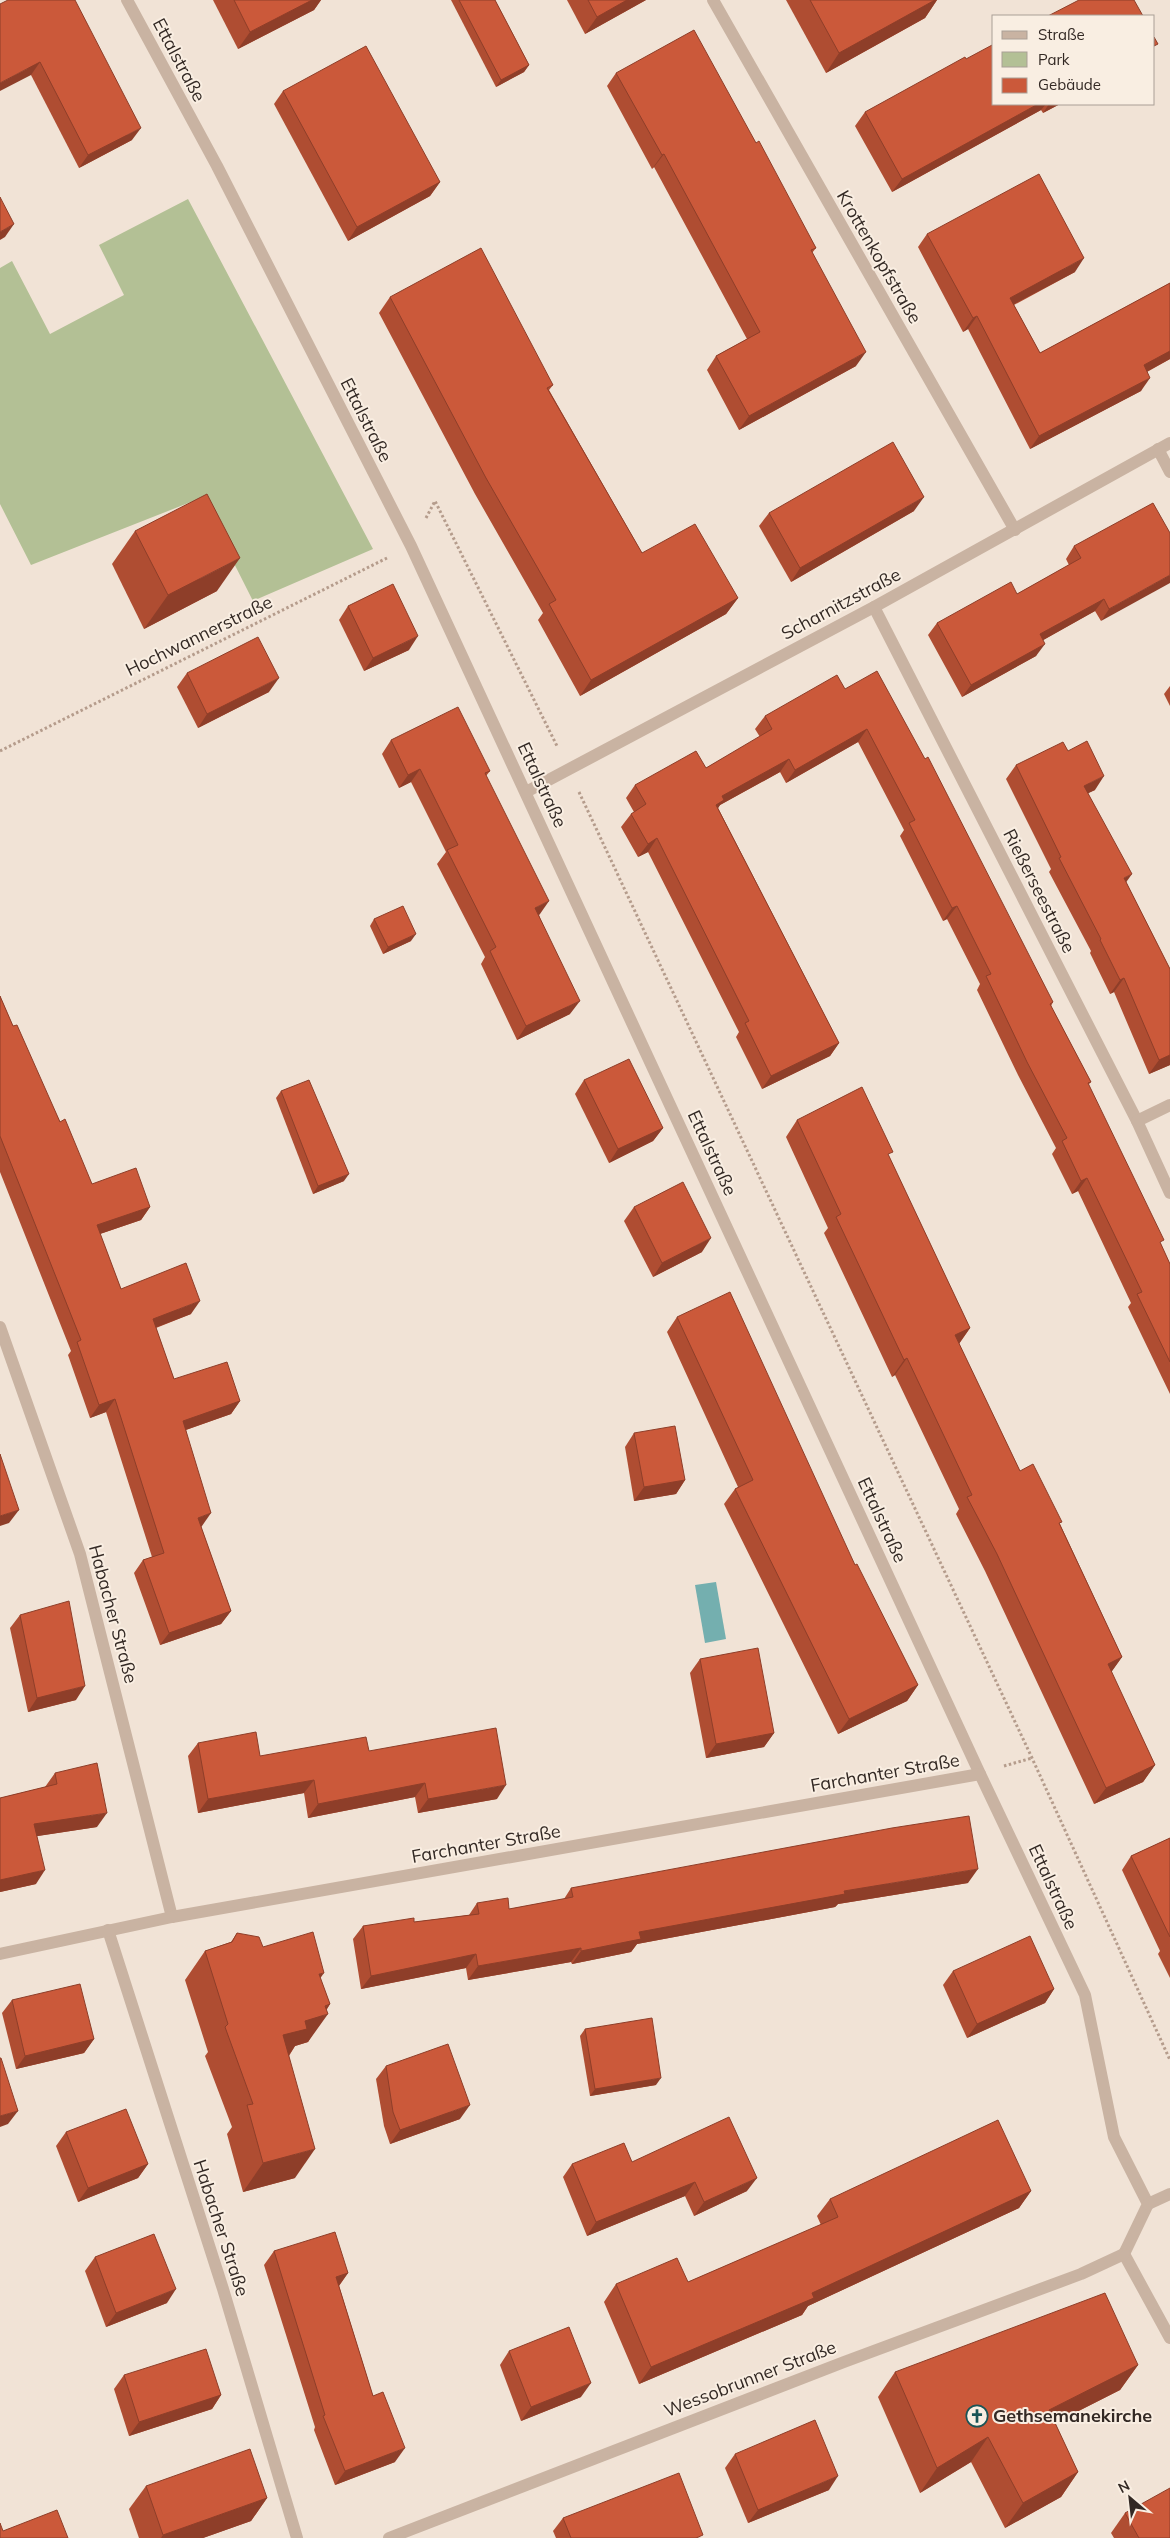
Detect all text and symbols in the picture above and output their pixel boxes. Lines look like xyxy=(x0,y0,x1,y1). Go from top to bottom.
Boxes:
street label: Ettalstraße xyxy=(148,14,211,106)
legend xyxy=(992,15,1155,105)
text: Straße xyxy=(1038,25,1085,44)
text: Park xyxy=(1038,50,1070,69)
text: Gebäude xyxy=(1038,75,1101,94)
street label: Krottenkopfstraße xyxy=(832,186,927,328)
street label: Ettalstraße xyxy=(335,374,397,466)
street label: Scharnitzstraße xyxy=(777,562,904,645)
street label: Hochwannerstraße xyxy=(122,590,276,681)
street label: Ettalstraße xyxy=(513,738,572,831)
street label: Rießerseestraße xyxy=(998,825,1081,957)
street label: Ettalstraße xyxy=(683,1106,742,1199)
street label: Ettalstraße xyxy=(853,1473,912,1566)
street label: Habacher Straße xyxy=(84,1542,143,1686)
street label: Farchanter Straße xyxy=(809,1748,961,1797)
street label: Farchanter Straße xyxy=(410,1819,562,1868)
street label: Ettalstraße xyxy=(1024,1840,1083,1933)
street label: Habacher Straße xyxy=(189,2156,254,2299)
street label: Wessobrunner Straße xyxy=(660,2335,839,2422)
church icon: Gethsemanekirche xyxy=(965,2404,989,2428)
place label: Gethsemanekirche xyxy=(993,2404,1152,2427)
north arrow xyxy=(1105,2473,1155,2523)
text: N xyxy=(1115,2476,1133,2497)

